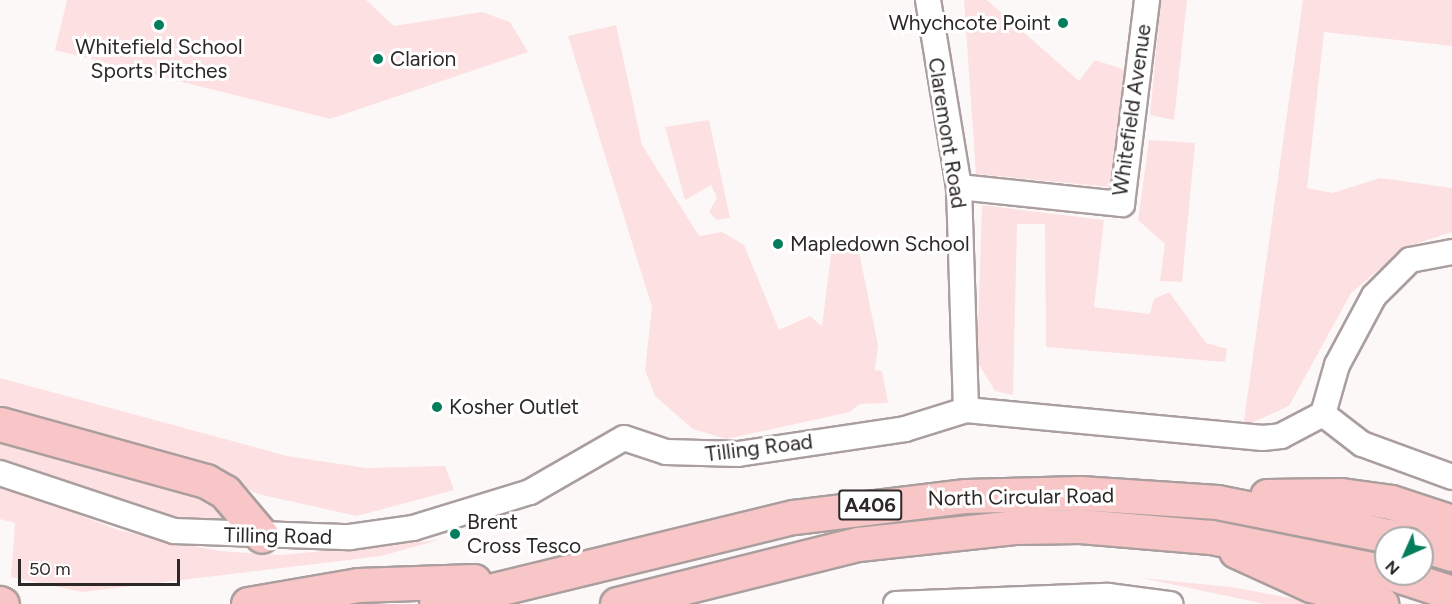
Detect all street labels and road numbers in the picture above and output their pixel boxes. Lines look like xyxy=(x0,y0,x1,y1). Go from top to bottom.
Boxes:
street label: Whitefield Avenue xyxy=(1107,22,1157,198)
street label: Claremont Road xyxy=(923,56,971,210)
street label: Tilling Road xyxy=(704,429,814,467)
street label: North Circular Road xyxy=(928,483,1114,511)
road number: A406 xyxy=(837,488,903,522)
street label: Tilling Road xyxy=(224,522,332,550)

